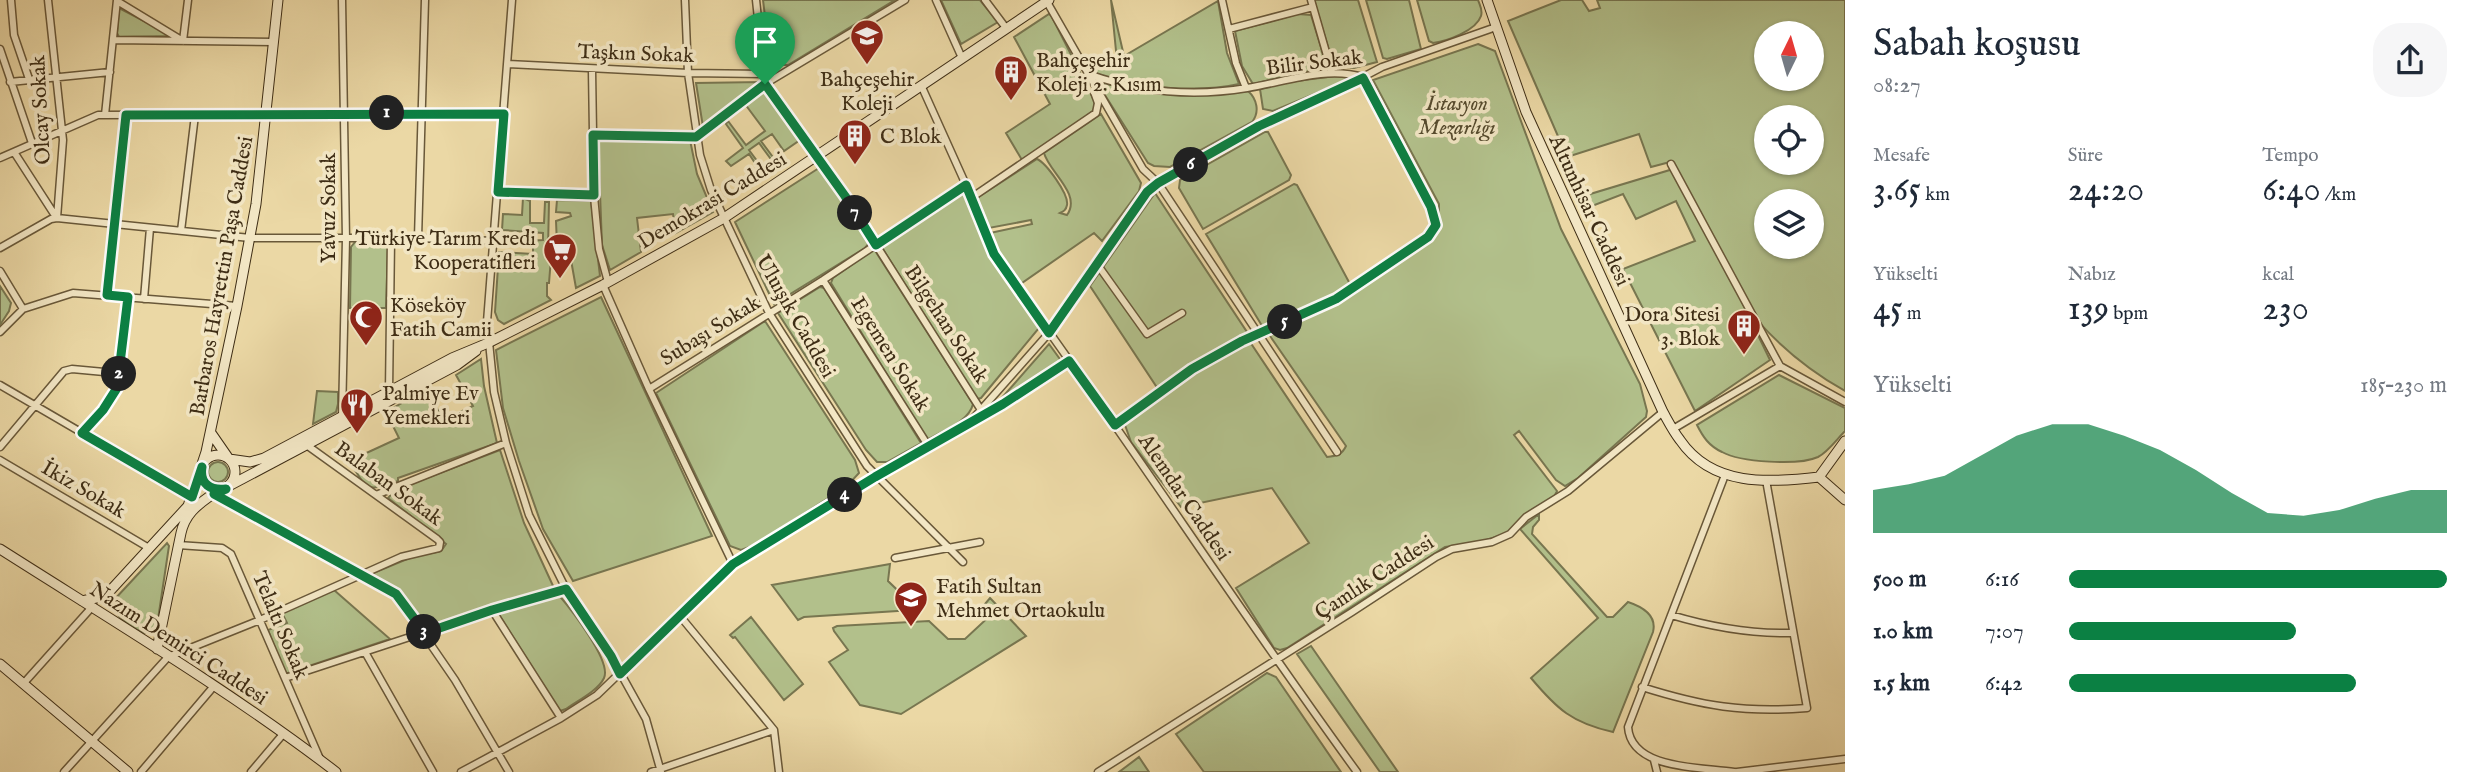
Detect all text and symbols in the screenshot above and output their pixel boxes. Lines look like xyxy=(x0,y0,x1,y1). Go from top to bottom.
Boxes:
pin xyxy=(735,12.0,795,84)
school or university icon: Bahçeşehir Koleji xyxy=(848,17,886,66)
north arrow xyxy=(1754,21,1824,91)
map controls xyxy=(1754,21,1824,259)
text: Sabah koşusu xyxy=(1873,21,2081,69)
icon: arrive xyxy=(746,23,784,61)
button: share xyxy=(2373,23,2447,97)
street label: Taşkın Sokak xyxy=(577,39,695,70)
street label: Bilir Sokak xyxy=(1265,44,1365,83)
place label: Bahçeşehir Koleji 2. Kısım xyxy=(1036,48,1162,99)
building icon: Bahçeşehir Koleji 2. Kısım xyxy=(992,53,1030,102)
street label: Olcay Sokak xyxy=(25,54,58,165)
place label: Bahçeşehir Koleji xyxy=(820,67,914,118)
text: 08:27 xyxy=(1873,71,1921,100)
park label: İstasyon Mezarlığı xyxy=(1418,90,1496,142)
pin: 1 xyxy=(370,96,404,130)
text: 1 xyxy=(383,100,390,124)
button: locate xyxy=(1754,105,1824,175)
building icon: C Blok xyxy=(836,117,874,166)
place label: C Blok xyxy=(880,124,942,151)
street label: Altunhisar Caddesi xyxy=(1541,130,1636,291)
street label: Barbaros Hayrettin Paşa Caddesi xyxy=(185,134,260,418)
text: Mesafe xyxy=(1873,144,1930,168)
text: Süre xyxy=(2068,144,2103,168)
text: Tempo xyxy=(2262,144,2318,168)
street label: Demokrasi Caddesi xyxy=(634,146,792,256)
pin: 6 xyxy=(1174,148,1208,182)
street label: Yavuz Sokak xyxy=(316,152,343,263)
text: 6 xyxy=(1186,152,1195,176)
text: 3.65 xyxy=(1873,168,1921,213)
text: 24:20 xyxy=(2068,168,2144,213)
text: 6:40 xyxy=(2262,168,2321,213)
text: km xyxy=(1921,183,1950,207)
text: /km xyxy=(2321,183,2356,207)
button: layers xyxy=(1754,189,1824,259)
pin: 7 xyxy=(838,196,872,230)
text: 7 xyxy=(850,200,859,224)
place label: Türkiye Tarım Kredi Kooperatifleri xyxy=(355,226,536,277)
supermarket icon: Türkiye Tarım Kredi Kooperatifleri xyxy=(541,231,579,280)
street label: Uluışık Caddesi xyxy=(749,250,841,383)
street label: Bilgehan Sokak xyxy=(897,260,994,390)
text: Yükselti xyxy=(1873,263,1938,287)
text: Nabız xyxy=(2068,263,2116,287)
text: kcal xyxy=(2262,263,2294,287)
text: 45 xyxy=(1873,287,1903,332)
text: 139 xyxy=(2068,287,2109,332)
text: 230 xyxy=(2262,287,2309,332)
street label: Subaşı Sokak xyxy=(656,289,767,373)
street label: Egemen Sokak xyxy=(844,292,936,418)
place label: Köseköy Fatih Camii xyxy=(390,293,492,344)
mosque icon: Köseköy Fatih Camii xyxy=(347,298,385,347)
place label: Dora Sitesi 3. Blok xyxy=(1624,302,1721,353)
text: m xyxy=(1903,302,1922,326)
text: bpm xyxy=(2109,302,2148,326)
pin: 5 xyxy=(1268,304,1302,340)
building icon: Dora Sitesi 3. Blok xyxy=(1725,307,1763,356)
text: 5 xyxy=(1281,309,1288,333)
pin: 2 xyxy=(102,356,136,392)
text: 2 xyxy=(114,361,123,385)
text: Yükselti xyxy=(1873,371,1952,400)
text: 185–230 m xyxy=(2360,371,2447,400)
place label: Palmiye Ev Yemekleri xyxy=(382,381,479,432)
restaurant icon: Palmiye Ev Yemekleri xyxy=(338,386,376,435)
street label: Alemdar Caddesi xyxy=(1131,428,1236,566)
street label: Balaban Sokak xyxy=(329,436,448,533)
street label: İkiz Sokak xyxy=(36,455,131,526)
pin: 4 xyxy=(828,477,862,512)
text: 4 xyxy=(840,482,849,506)
street label: Çamlık Caddesi xyxy=(1310,530,1439,627)
text: 500 m xyxy=(1873,565,1927,594)
text: 6:16 xyxy=(1985,565,2019,594)
street label: Telaltı Sokak xyxy=(245,568,315,684)
place label: Fatih Sultan Mehmet Ortaokulu xyxy=(936,574,1105,625)
street label: Nazım Demirci Caddesi xyxy=(84,577,272,712)
school or university icon: Fatih Sultan Mehmet Ortaokulu xyxy=(892,579,930,628)
pin: 3 xyxy=(406,614,442,650)
text: 1.0 km xyxy=(1873,617,1933,646)
text: 7:07 xyxy=(1985,617,2024,646)
text: 3 xyxy=(420,619,427,643)
text: 1.5 km xyxy=(1873,669,1930,698)
text: 6:42 xyxy=(1985,669,2023,698)

